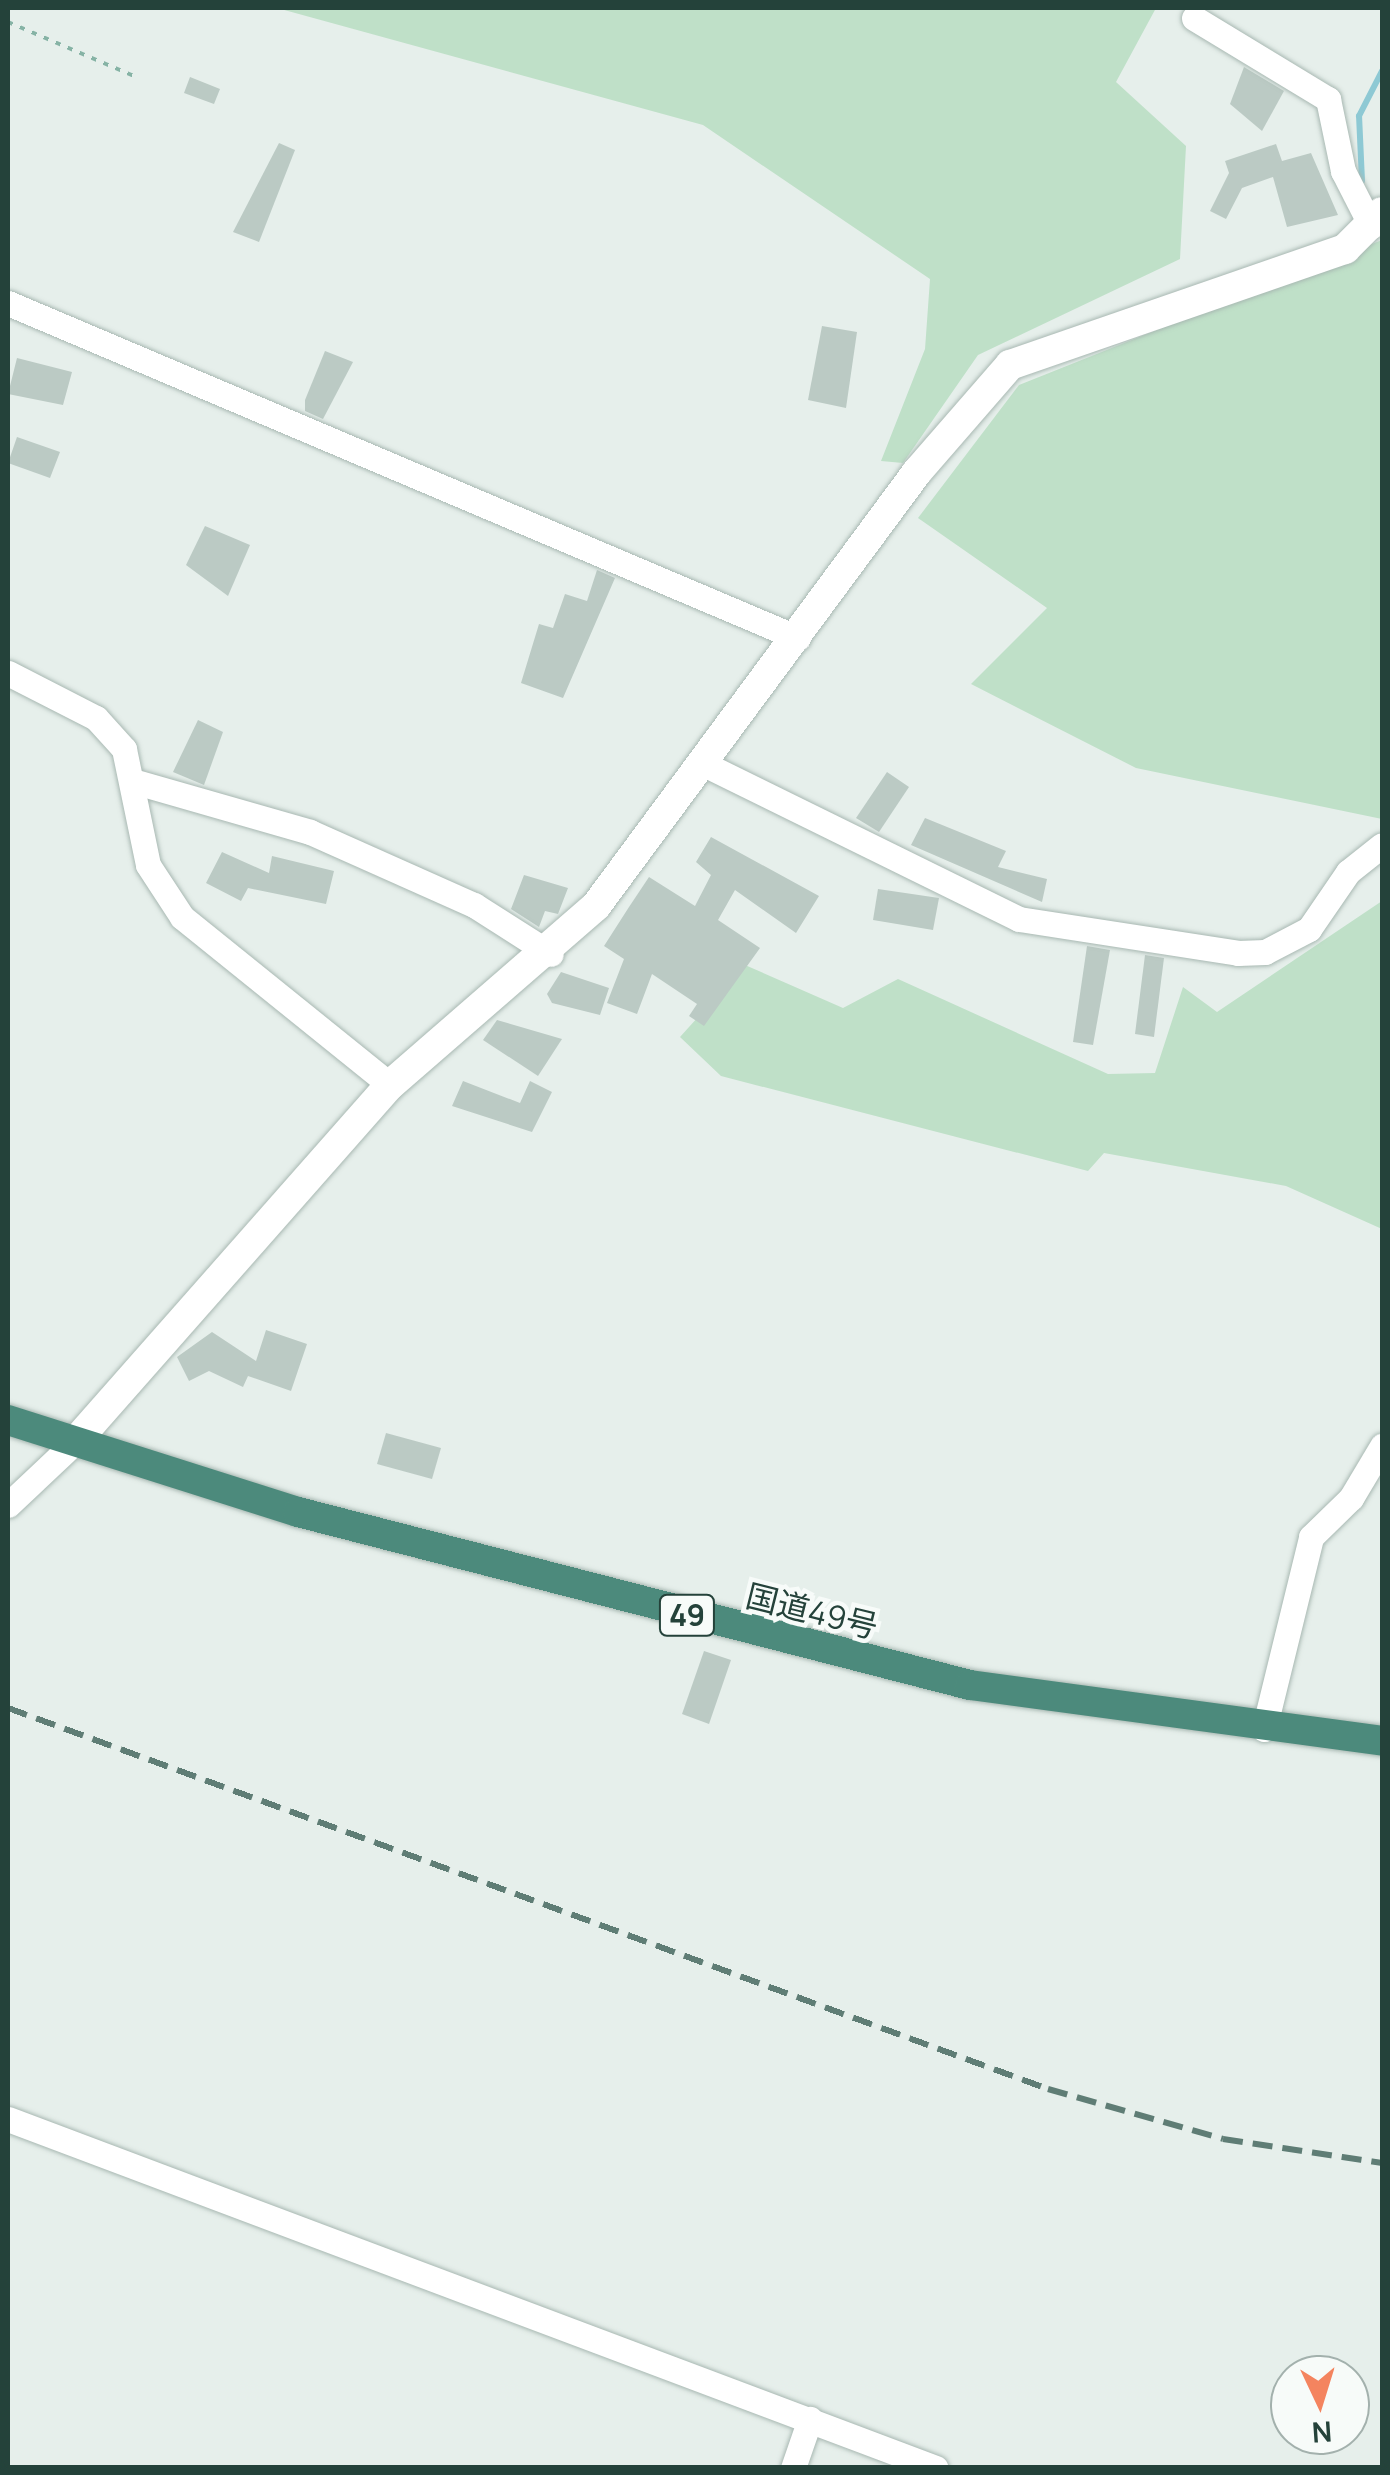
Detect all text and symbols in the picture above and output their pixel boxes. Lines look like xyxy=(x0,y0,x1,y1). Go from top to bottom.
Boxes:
street label: 国道49号 xyxy=(742,1576,882,1646)
road number: 49 xyxy=(657,1590,717,1640)
north arrow xyxy=(1270,2355,1370,2455)
text: N xyxy=(1311,2413,1333,2453)

